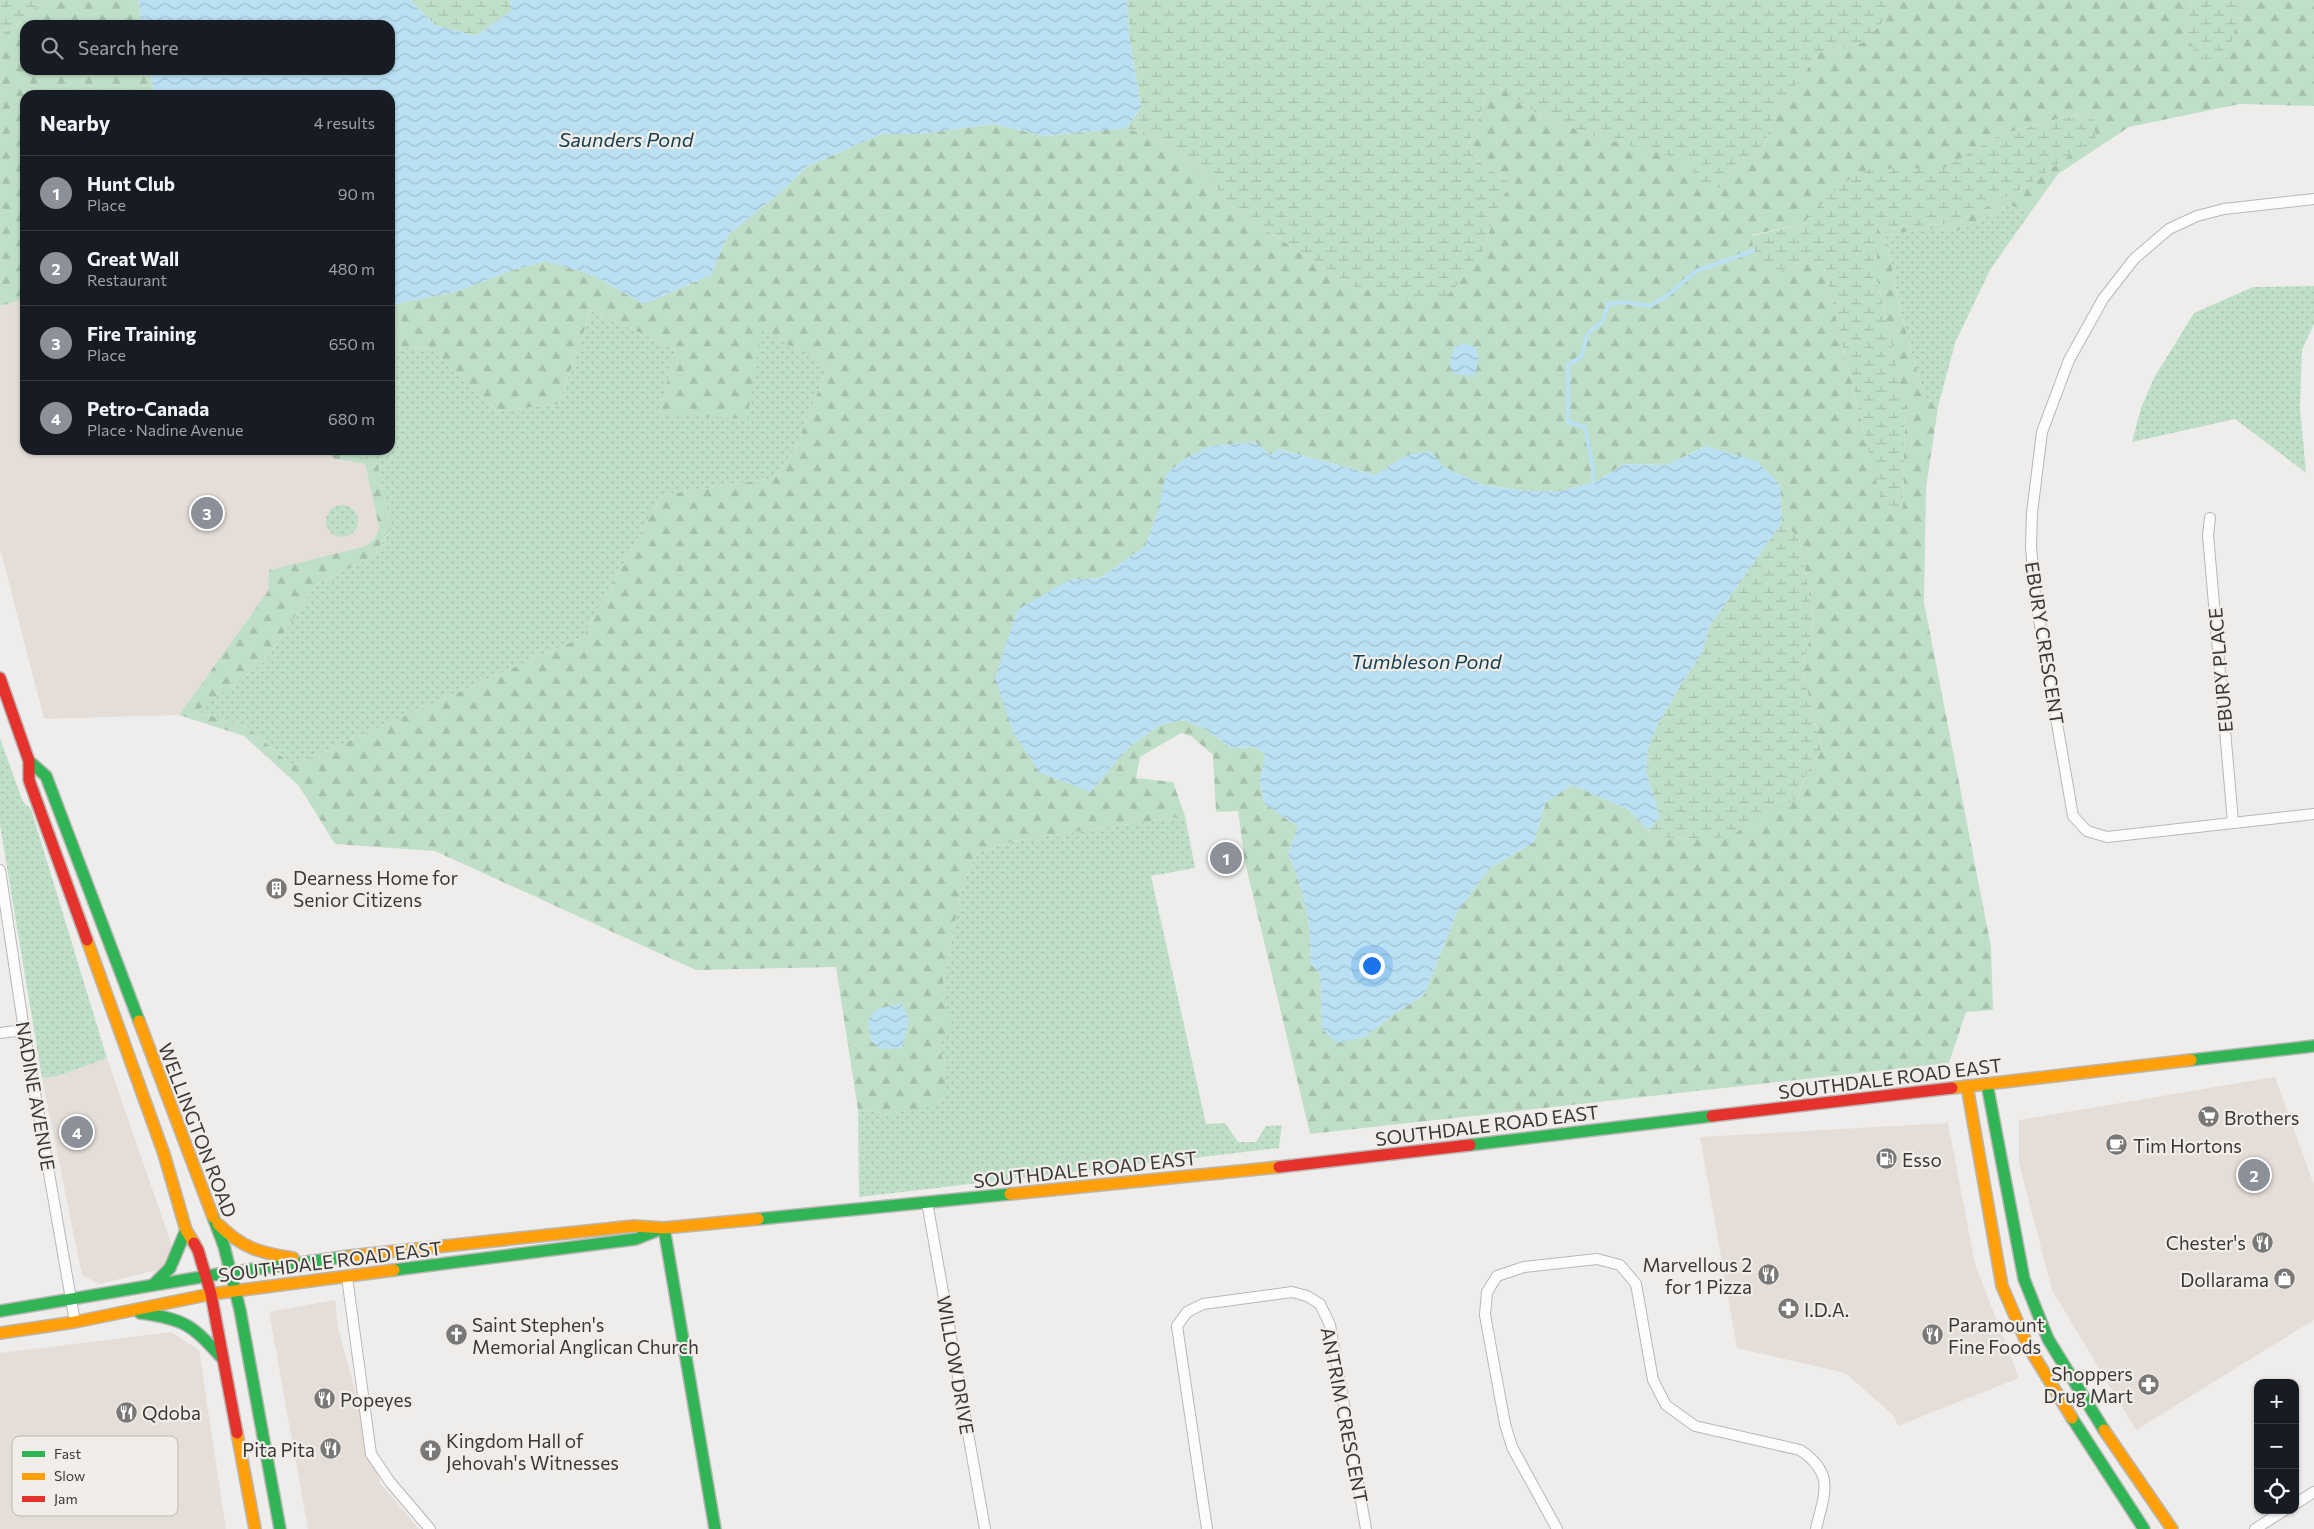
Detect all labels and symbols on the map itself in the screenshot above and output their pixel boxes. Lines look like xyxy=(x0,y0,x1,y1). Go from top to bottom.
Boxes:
water label: Saunders Pond xyxy=(559,127,695,151)
pin: 3 xyxy=(191,494,223,532)
street label: EBURY CRESCENT xyxy=(2021,560,2069,726)
street label: EBURY PLACE xyxy=(2203,607,2237,733)
water label: Tumbleson Pond xyxy=(1351,649,1503,673)
pin: 1 xyxy=(1210,839,1242,877)
place label: Dearness Home for Senior Citizens xyxy=(293,866,459,911)
building icon: Dearness Home for Senior Citizens xyxy=(265,876,289,900)
your location xyxy=(1359,953,1385,979)
street label: NADINE AVENUE xyxy=(12,1019,60,1173)
street label: WELLINGTON ROAD xyxy=(154,1039,242,1221)
street label: SOUTHDALE ROAD EAST xyxy=(1777,1053,2003,1103)
street label: SOUTHDALE ROAD EAST xyxy=(1374,1100,1600,1150)
supermarket icon: Brothers xyxy=(2196,1105,2220,1129)
place label: Brothers xyxy=(2224,1106,2299,1129)
pin: 4 xyxy=(61,1113,93,1151)
cafe icon: Tim Hortons xyxy=(2105,1133,2129,1157)
place label: Tim Hortons xyxy=(2133,1134,2242,1157)
street label: SOUTHDALE ROAD EAST xyxy=(972,1146,1198,1192)
fuel station icon: Esso xyxy=(1874,1147,1898,1171)
place label: Esso xyxy=(1902,1148,1942,1171)
pin: 2 xyxy=(2238,1156,2270,1194)
restaurant icon: Chester's xyxy=(2250,1230,2274,1254)
place label: Chester's xyxy=(2166,1231,2246,1254)
street label: SOUTHDALE ROAD EAST xyxy=(217,1236,443,1286)
place label: Marvellous 2 for 1 Pizza xyxy=(1643,1253,1752,1298)
restaurant icon: Marvellous 2 for 1 Pizza xyxy=(1756,1263,1780,1287)
shop icon: Dollarama xyxy=(2273,1267,2297,1291)
place label: Dollarama xyxy=(2180,1268,2269,1291)
street label: WILLOW DRIVE xyxy=(932,1294,980,1436)
pharmacy icon: I.D.A. xyxy=(1776,1297,1800,1321)
place label: I.D.A. xyxy=(1804,1298,1849,1321)
place label: Saint Stephen's Memorial Anglican Church xyxy=(472,1313,699,1358)
place label: Paramount Fine Foods xyxy=(1948,1313,2045,1358)
church icon: Saint Stephen's Memorial Anglican Church xyxy=(444,1323,468,1347)
restaurant icon: Paramount Fine Foods xyxy=(1920,1323,1944,1347)
street label: ANTRIM CRESCENT xyxy=(1317,1325,1373,1505)
place label: Shoppers Drug Mart xyxy=(2044,1362,2133,1407)
pharmacy icon: Shoppers Drug Mart xyxy=(2137,1372,2161,1396)
restaurant icon: Popeyes xyxy=(312,1387,336,1411)
place label: Popeyes xyxy=(340,1388,412,1411)
restaurant icon: Qdoba xyxy=(114,1400,138,1424)
place label: Qdoba xyxy=(142,1401,201,1424)
place label: Kingdom Hall of Jehovah's Witnesses xyxy=(446,1429,619,1474)
legend xyxy=(12,1436,178,1516)
restaurant icon: Pita Pita xyxy=(319,1437,343,1461)
place label: Pita Pita xyxy=(242,1438,315,1461)
church icon: Kingdom Hall of Jehovah's Witnesses xyxy=(418,1439,442,1463)
text: Fast xyxy=(54,1445,81,1462)
text: Slow xyxy=(54,1467,85,1484)
text: Jam xyxy=(54,1490,78,1507)

